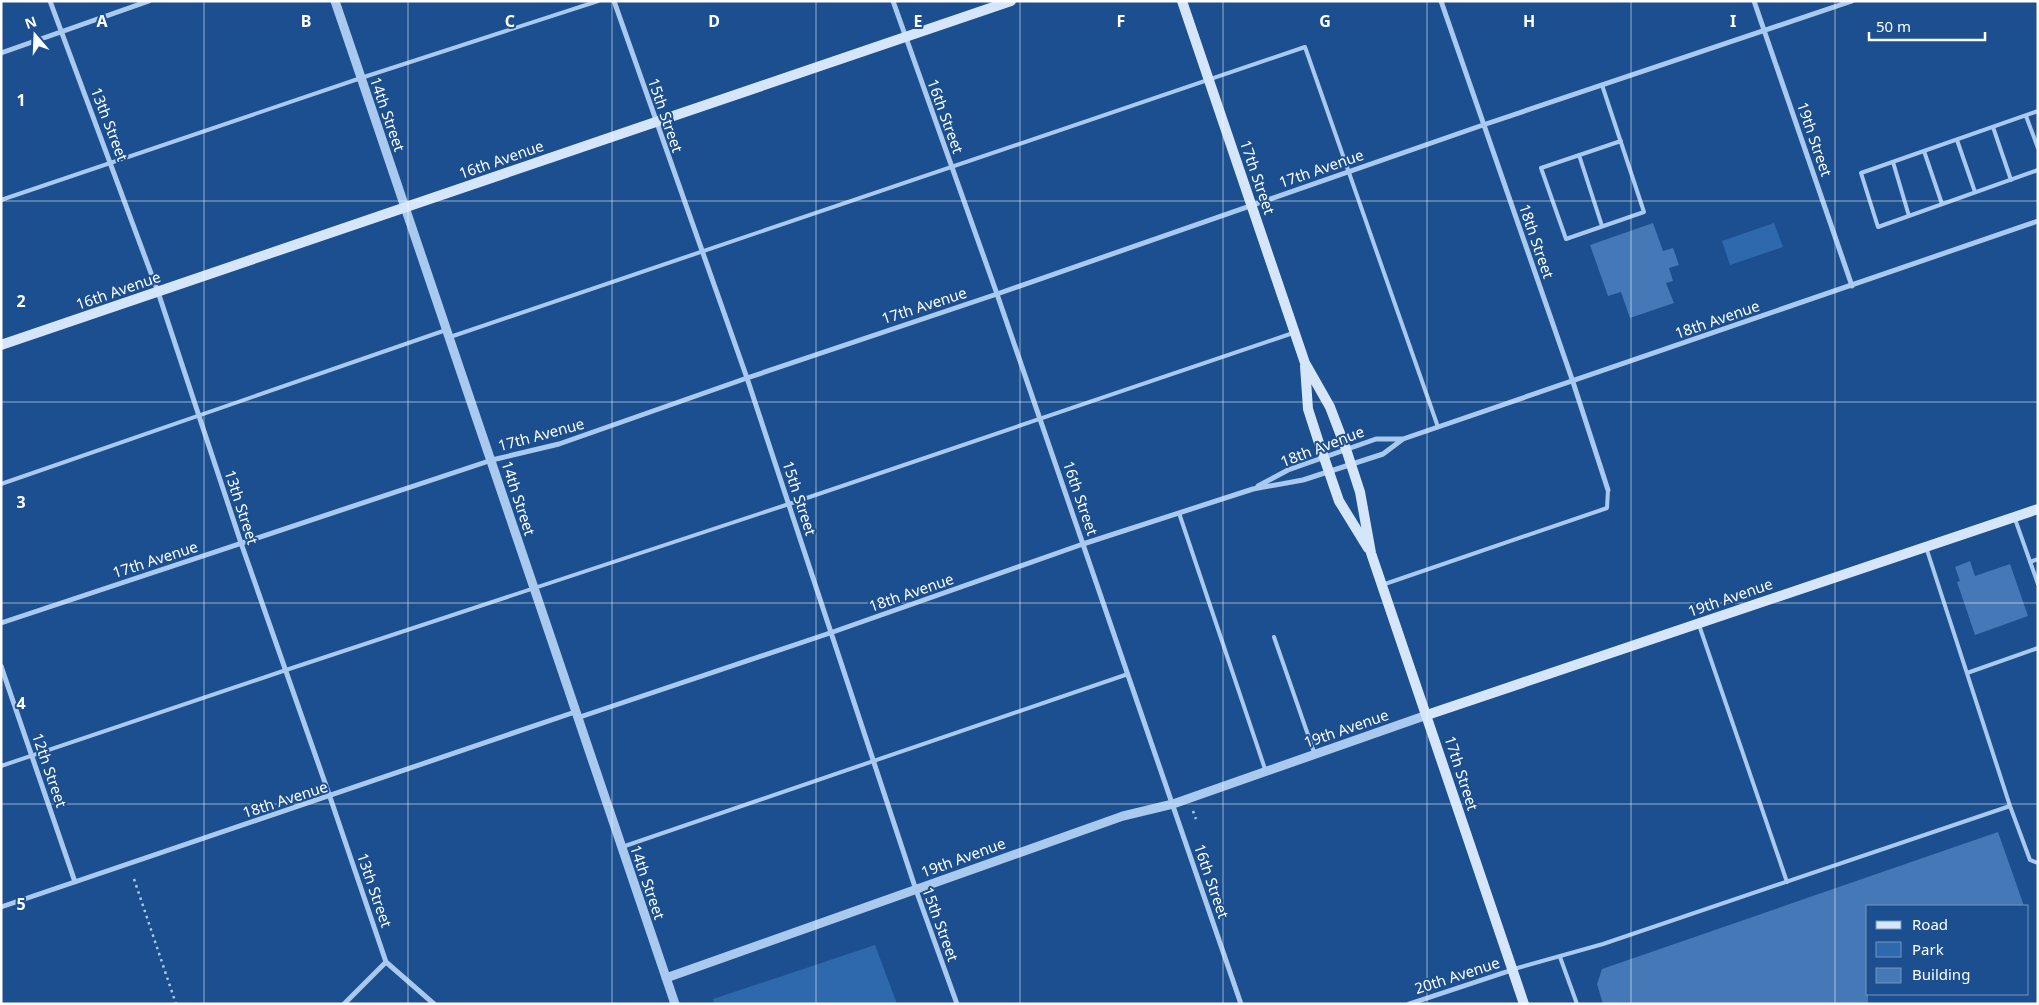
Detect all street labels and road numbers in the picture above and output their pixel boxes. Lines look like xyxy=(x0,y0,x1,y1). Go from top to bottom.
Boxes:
street label: 14th Street xyxy=(366,74,410,154)
street label: 15th Street xyxy=(644,75,688,155)
street label: 16th Street xyxy=(923,76,969,156)
street label: 13th Street xyxy=(87,84,133,164)
street label: 19th Street xyxy=(1793,99,1837,179)
street label: 16th Avenue xyxy=(456,135,546,183)
street label: 17th Street xyxy=(1236,137,1280,217)
street label: 17th Avenue xyxy=(1276,144,1366,192)
street label: 18th Street xyxy=(1515,201,1559,281)
street label: 16th Avenue xyxy=(73,266,163,314)
street label: 17th Avenue xyxy=(879,282,969,328)
street label: 18th Avenue xyxy=(1672,295,1762,343)
street label: 17th Avenue xyxy=(496,413,586,455)
street label: 18th Avenue xyxy=(1277,421,1367,471)
street label: 14th Street xyxy=(497,458,541,539)
street label: 15th Street xyxy=(778,458,822,539)
street label: 16th Street xyxy=(1059,458,1103,538)
street label: 13th Street xyxy=(220,467,264,548)
street label: 17th Avenue xyxy=(110,536,200,582)
street label: 18th Avenue xyxy=(866,568,956,616)
street label: 19th Avenue xyxy=(1685,573,1775,621)
street label: 19th Avenue xyxy=(1301,704,1391,752)
street label: 12th Street xyxy=(28,730,72,810)
street label: 17th Street xyxy=(1440,733,1484,814)
street label: 18th Avenue xyxy=(240,776,330,822)
street label: 19th Avenue xyxy=(918,832,1008,882)
street label: 16th Street xyxy=(1190,841,1234,921)
street label: 14th Street xyxy=(626,842,670,922)
street label: 13th Street xyxy=(353,850,397,930)
street label: 15th Street xyxy=(918,884,964,964)
street label: 20th Avenue xyxy=(1412,952,1502,998)

